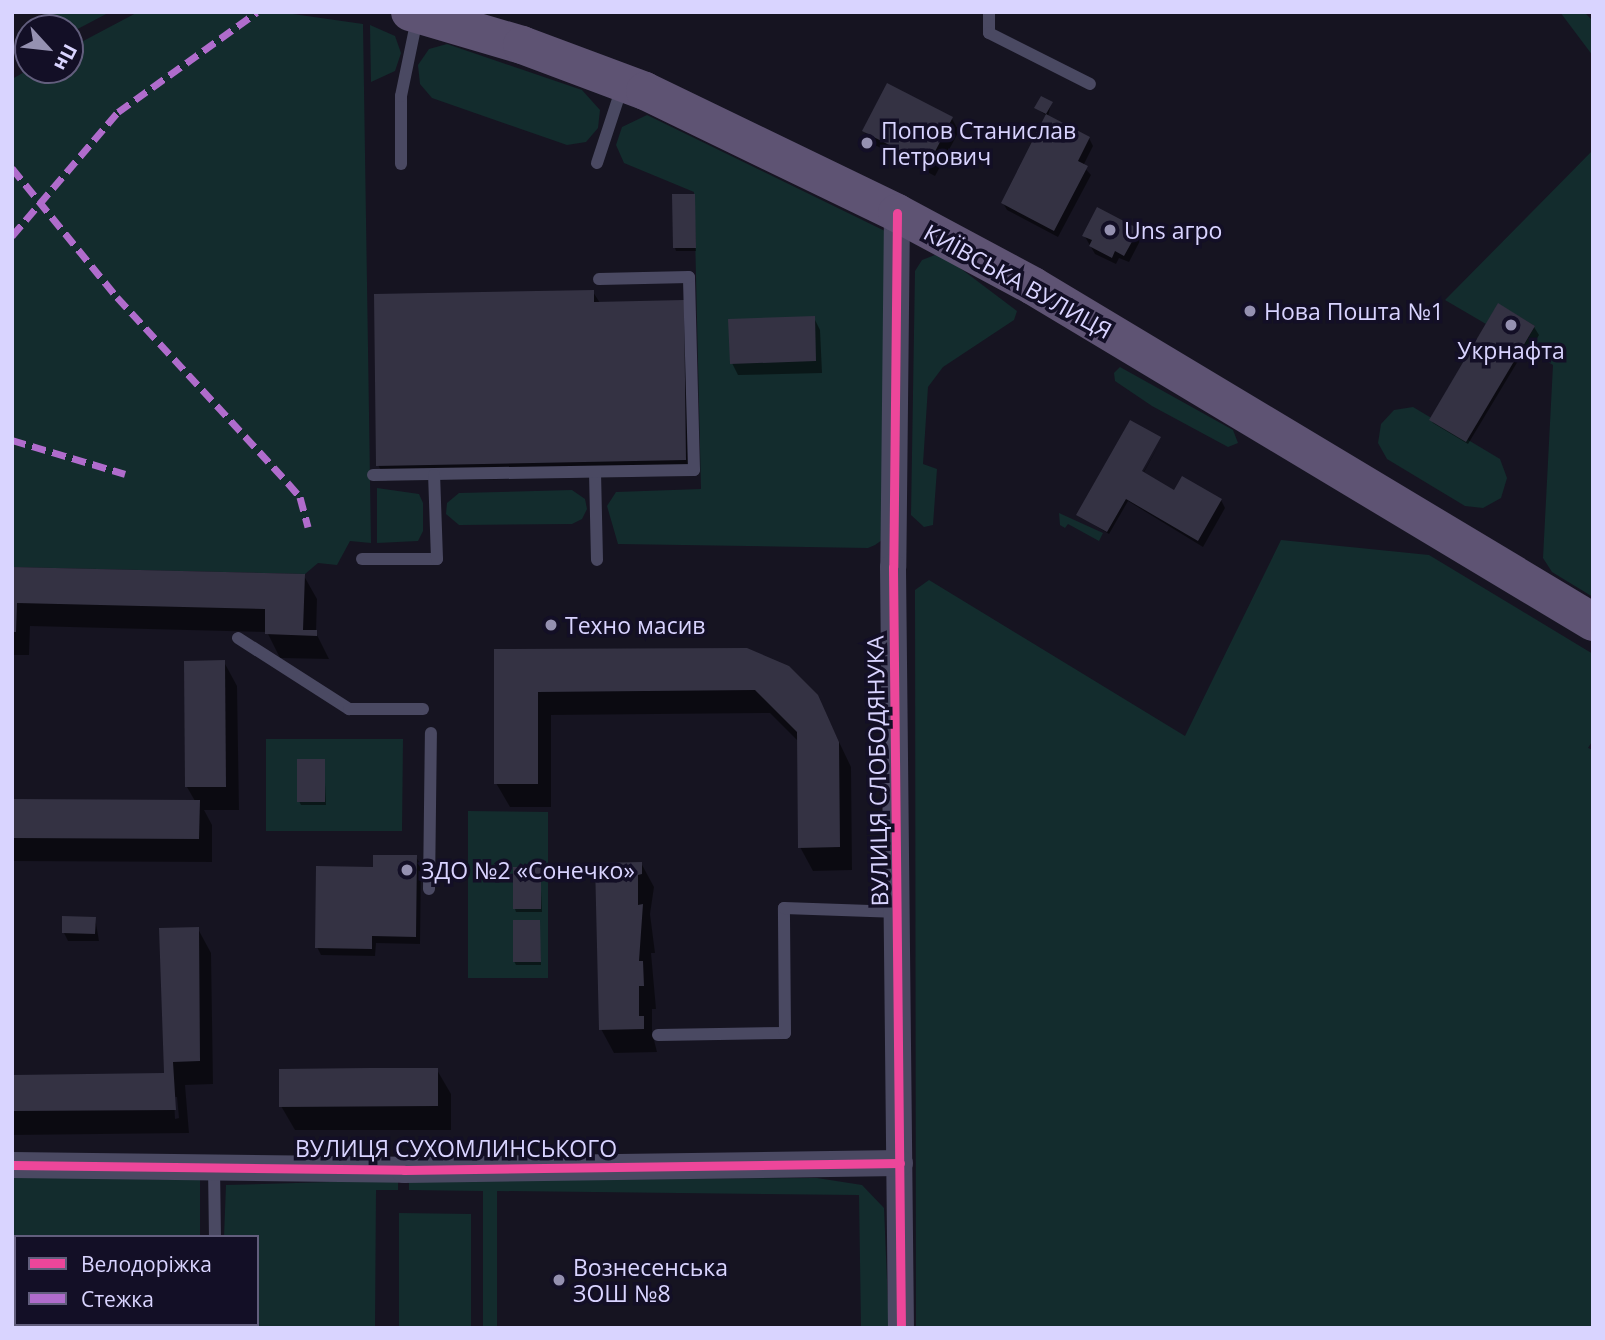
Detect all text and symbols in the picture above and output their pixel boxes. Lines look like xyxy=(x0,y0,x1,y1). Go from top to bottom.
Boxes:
north arrow xyxy=(14,14,84,84)
text: Пн xyxy=(48,40,84,75)
place label: Попов Станислав Петрович xyxy=(881,116,1076,170)
marker: Попов Станислав Петрович xyxy=(859,135,875,151)
place label: Uns агро xyxy=(1124,216,1222,244)
street label: КИЇВСЬКА ВУЛИЦЯ xyxy=(919,218,1117,344)
marker: Uns агро xyxy=(1102,222,1118,238)
place label: Нова Пошта №1 xyxy=(1264,297,1444,325)
marker: Нова Пошта №1 xyxy=(1242,303,1258,319)
marker: Укрнафта xyxy=(1503,317,1519,333)
place label: Укрнафта xyxy=(1457,336,1565,364)
place label: Техно масив xyxy=(565,611,705,639)
marker: Техно масив xyxy=(543,617,559,633)
street label: ВУЛИЦЯ СЛОБОДЯНУКА xyxy=(861,635,893,907)
place label: ЗДО №2 «Сонечко» xyxy=(421,856,635,884)
marker: ЗДО №2 «Сонечко» xyxy=(399,862,415,878)
street label: ВУЛИЦЯ СУХОМЛИНСЬКОГО xyxy=(295,1134,617,1162)
legend xyxy=(14,1235,259,1326)
text: Велодоріжка xyxy=(81,1250,212,1278)
place label: Вознесенська ЗОШ №8 xyxy=(573,1253,728,1307)
marker: Вознесенська ЗОШ №8 xyxy=(551,1272,567,1288)
text: Стежка xyxy=(81,1285,154,1313)

